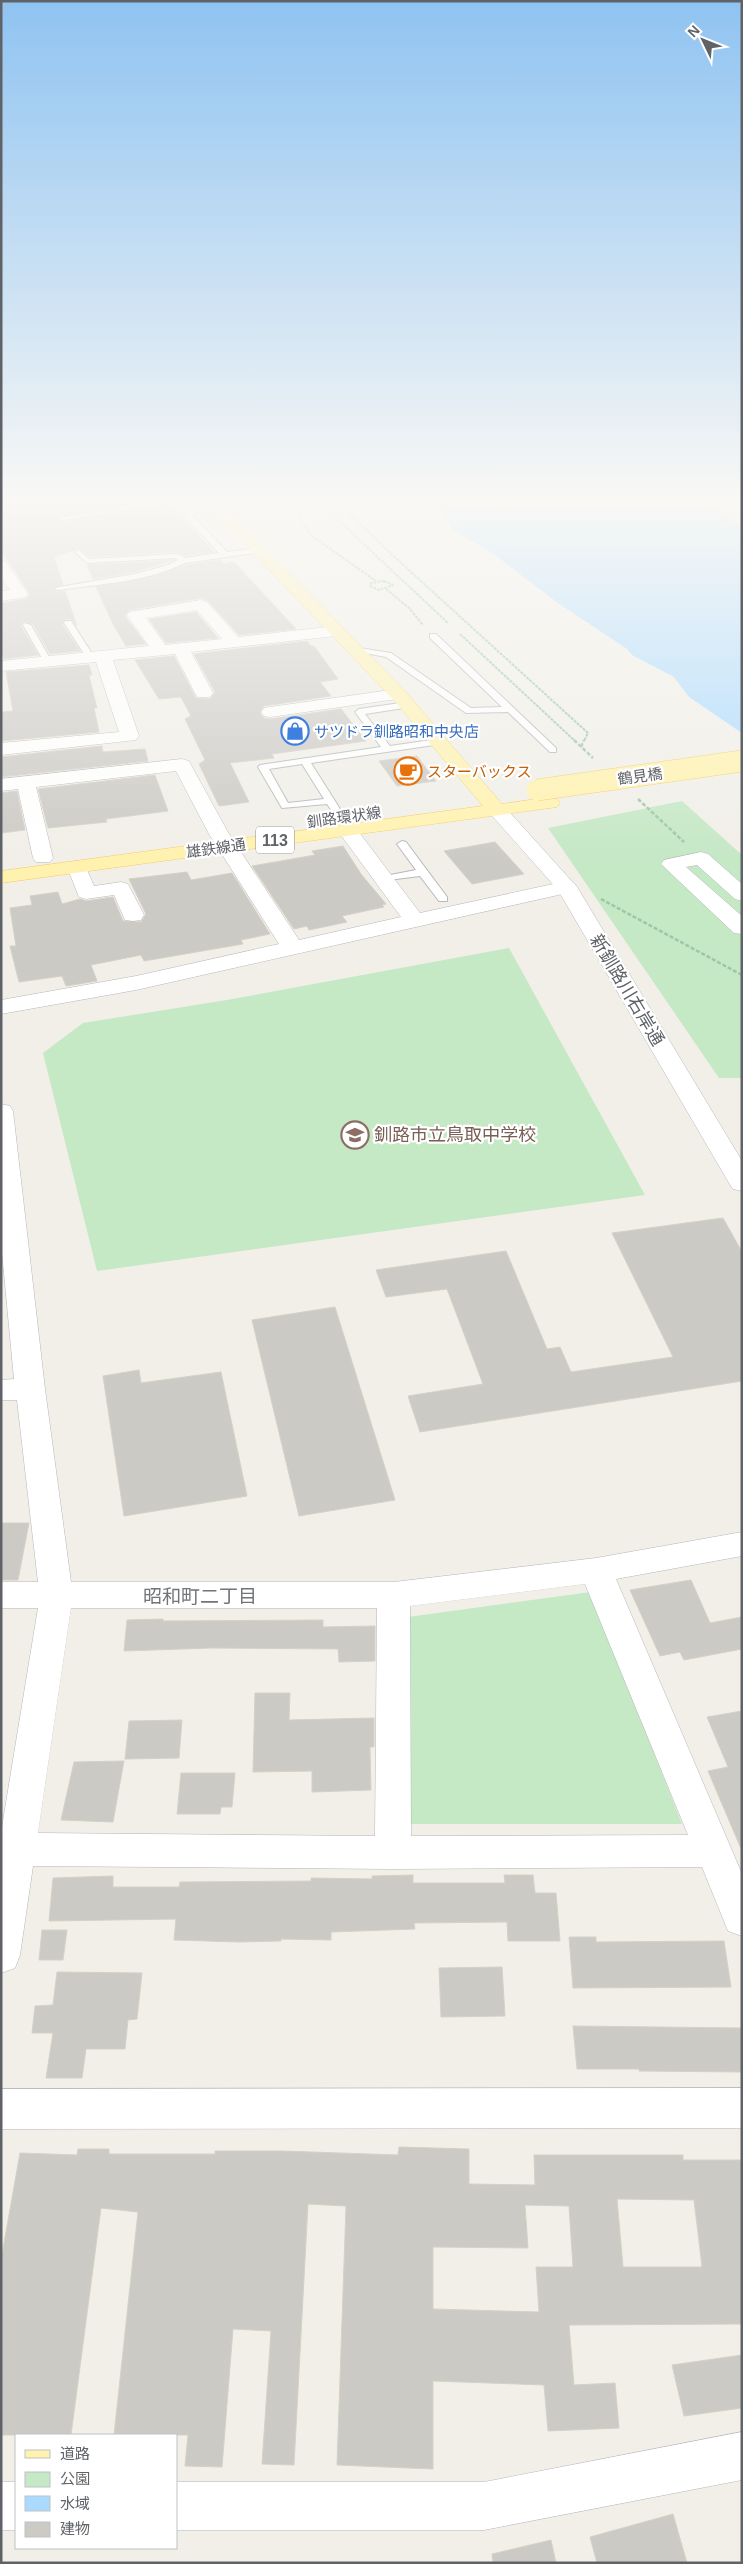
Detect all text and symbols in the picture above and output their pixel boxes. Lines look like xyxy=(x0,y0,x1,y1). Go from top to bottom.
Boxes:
north arrow xyxy=(678,15,728,65)
text: N xyxy=(684,22,703,40)
shop icon: サツドラ釧路昭和中央店 xyxy=(280,716,310,746)
place label: サツドラ釧路昭和中央店 xyxy=(314,723,479,740)
cafe icon: スターバックス xyxy=(393,756,423,786)
place label: スターバックス xyxy=(427,763,531,780)
street label: 鶴見橋 xyxy=(617,764,663,788)
street label: 釧路環状線 xyxy=(306,803,382,831)
road number: 113 xyxy=(256,826,294,854)
street label: 雄鉄線通 xyxy=(185,835,247,861)
street label: 新釧路川右岸通 xyxy=(586,931,668,1049)
school or university icon: 釧路市立鳥取中学校 xyxy=(340,1120,370,1150)
place label: 釧路市立鳥取中学校 xyxy=(374,1125,536,1145)
district label: 昭和町二丁目 xyxy=(143,1586,257,1607)
legend xyxy=(15,2434,178,2549)
text: 道路 xyxy=(60,2445,90,2462)
text: 公園 xyxy=(60,2470,90,2487)
text: 水域 xyxy=(60,2495,90,2512)
text: 建物 xyxy=(60,2520,90,2537)

